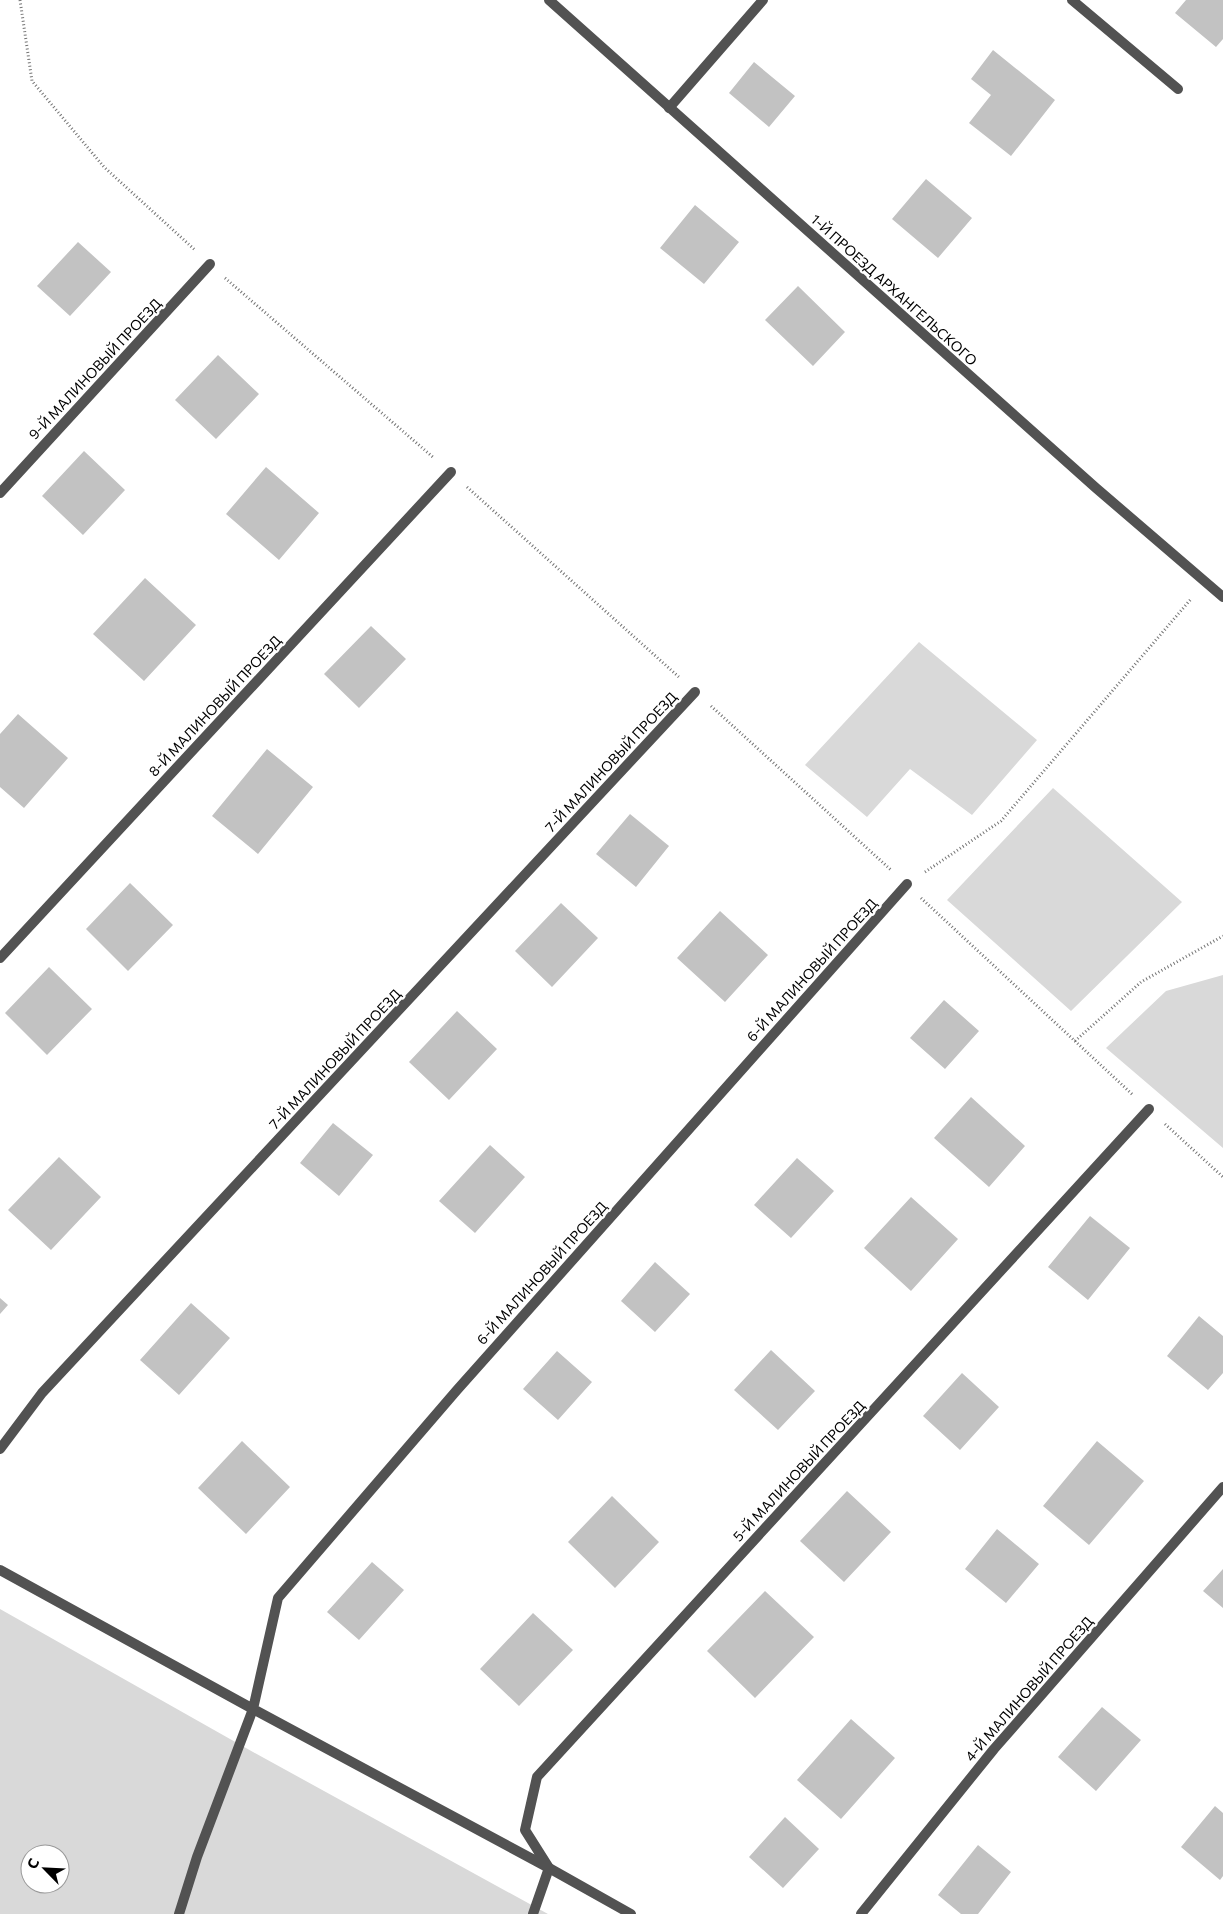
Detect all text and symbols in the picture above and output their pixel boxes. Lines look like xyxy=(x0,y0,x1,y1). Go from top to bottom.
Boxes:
street label: 1-Й ПРОЕЗД АРХАНГЕЛЬСКОГО xyxy=(808,210,981,369)
street label: 9-Й МАЛИНОВЫЙ ПРОЕЗД xyxy=(25,295,164,443)
street label: 8-Й МАЛИНОВЫЙ ПРОЕЗД xyxy=(145,632,284,780)
street label: 7-Й МАЛИНОВЫЙ ПРОЕЗД xyxy=(541,688,680,835)
street label: 6-Й МАЛИНОВЫЙ ПРОЕЗД xyxy=(743,895,880,1045)
street label: 7-Й МАЛИНОВЫЙ ПРОЕЗД xyxy=(265,985,404,1132)
street label: 6-Й МАЛИНОВЫЙ ПРОЕЗД xyxy=(473,1198,610,1348)
street label: 5-Й МАЛИНОВЫЙ ПРОЕЗД xyxy=(729,1397,868,1544)
street label: 4-Й МАЛИНОВЫЙ ПРОЕЗД xyxy=(961,1613,1096,1765)
north arrow xyxy=(20,1844,70,1894)
text: С xyxy=(23,1856,42,1871)

